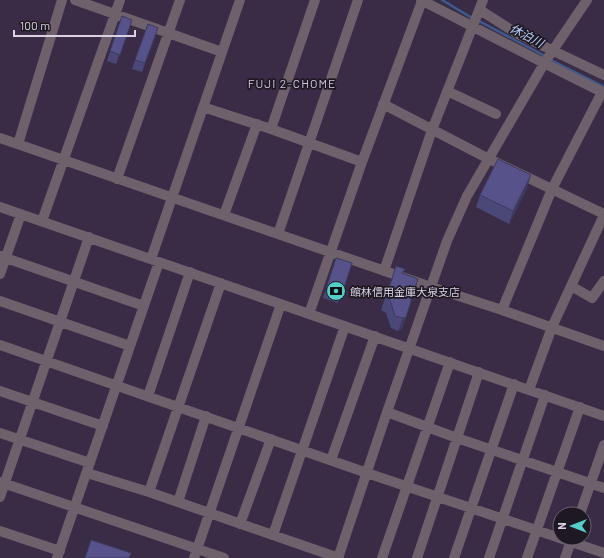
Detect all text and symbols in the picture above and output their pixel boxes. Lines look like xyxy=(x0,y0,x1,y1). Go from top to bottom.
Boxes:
scale bar xyxy=(14,12,135,38)
text: 100 m xyxy=(20,18,50,32)
water label: 休泊川 xyxy=(508,20,548,51)
district label: FUJI 2-CHOME xyxy=(248,76,336,90)
bank icon: 館林信用金庫大泉支店 xyxy=(325,280,347,302)
place label: 館林信用金庫大泉支店 xyxy=(350,285,460,298)
north arrow xyxy=(552,506,592,546)
text: N xyxy=(555,522,568,530)

